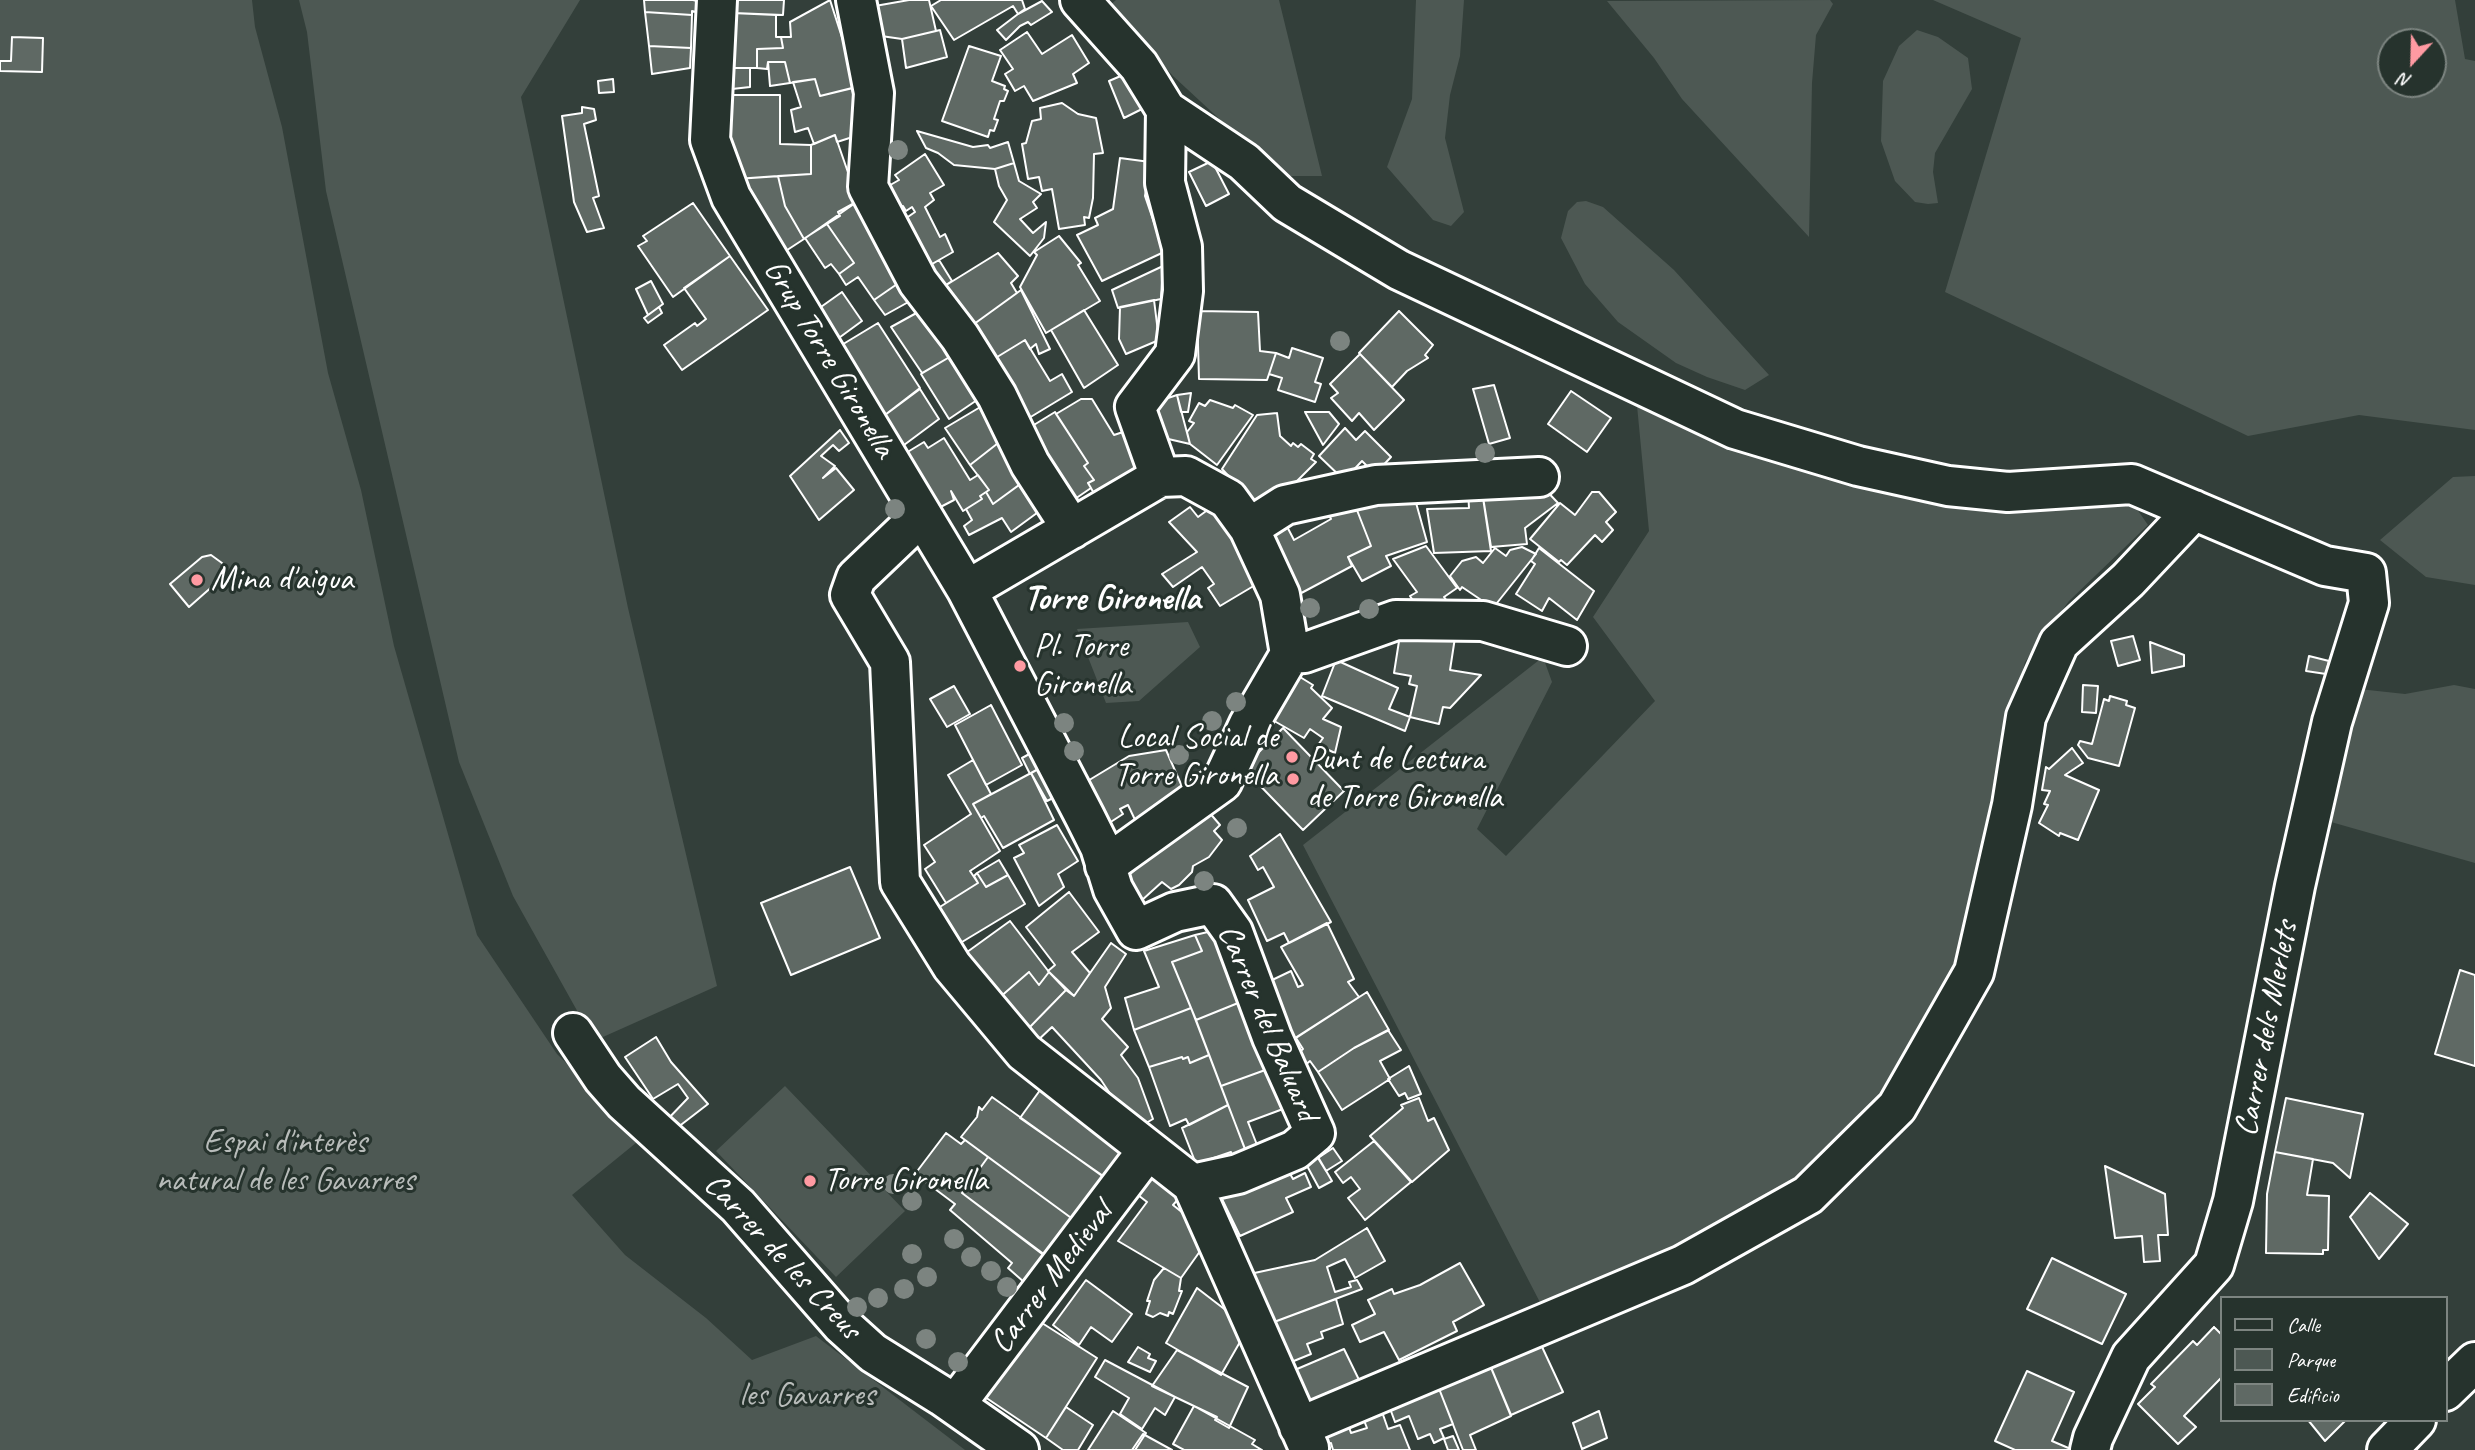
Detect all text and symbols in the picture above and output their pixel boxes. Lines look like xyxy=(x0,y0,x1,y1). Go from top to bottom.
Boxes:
north arrow xyxy=(2377,28,2447,98)
text: N xyxy=(2395,67,2415,94)
street label: Grup Torre Gironella xyxy=(754,253,904,465)
place label: Mina d'aigua xyxy=(211,560,353,600)
marker: Mina d'aigua xyxy=(189,572,205,588)
district label: Torre Gironella xyxy=(1024,579,1200,621)
place label: Pl. Torre Gironella xyxy=(1034,627,1131,705)
marker: Pl. Torre Gironella xyxy=(1012,658,1028,674)
place label: Local Social de Torre Gironella xyxy=(1114,718,1278,796)
place label: Punt de Lectura de Torre Gironella xyxy=(1307,740,1502,818)
marker: Local Social de Torre Gironella xyxy=(1284,749,1300,765)
marker: Punt de Lectura de Torre Gironella xyxy=(1285,771,1301,787)
street label: Carrer dels Merlets xyxy=(2227,918,2307,1140)
street label: Carrer del Baluard xyxy=(1208,919,1326,1127)
park label: Espai d'interès natural de les Gavarres xyxy=(156,1123,414,1201)
place label: Torre Gironella xyxy=(824,1161,988,1201)
street label: Carrer de les Creus xyxy=(695,1166,869,1348)
marker: Torre Gironella xyxy=(802,1173,818,1189)
street label: Carrer Medieval xyxy=(982,1194,1122,1362)
legend xyxy=(2220,1296,2447,1422)
text: Calle xyxy=(2287,1312,2320,1338)
text: Parque xyxy=(2287,1347,2335,1373)
park label: les Gavarres xyxy=(739,1376,875,1416)
text: Edificio xyxy=(2287,1382,2339,1408)

